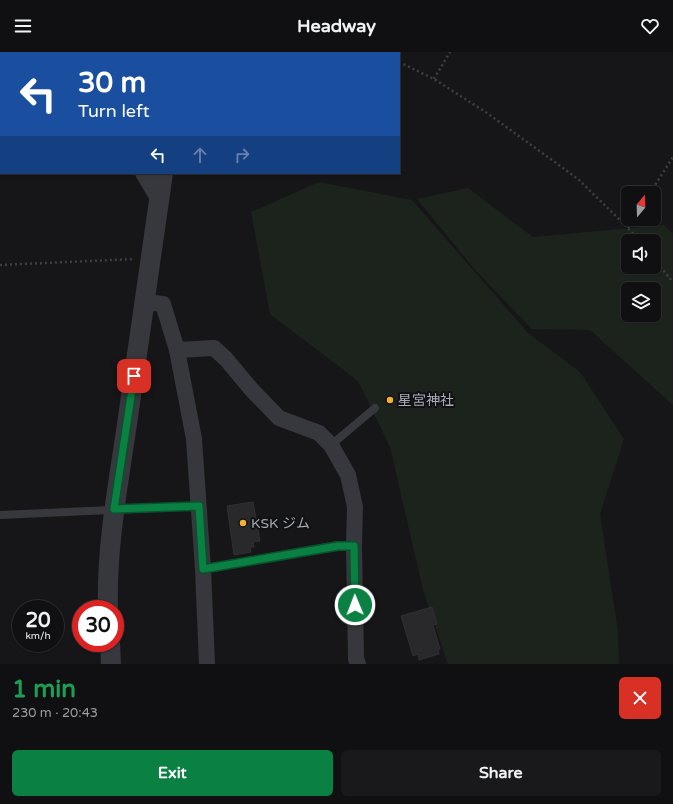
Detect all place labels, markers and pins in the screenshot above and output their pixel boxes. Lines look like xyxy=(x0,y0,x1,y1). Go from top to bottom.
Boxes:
pin xyxy=(117,359,151,393)
place label: 星宮神社 xyxy=(398,392,454,409)
marker: 星宮神社 xyxy=(385,395,395,405)
place label: KSK ジム xyxy=(251,515,310,532)
marker: KSK ジム xyxy=(238,518,248,528)

